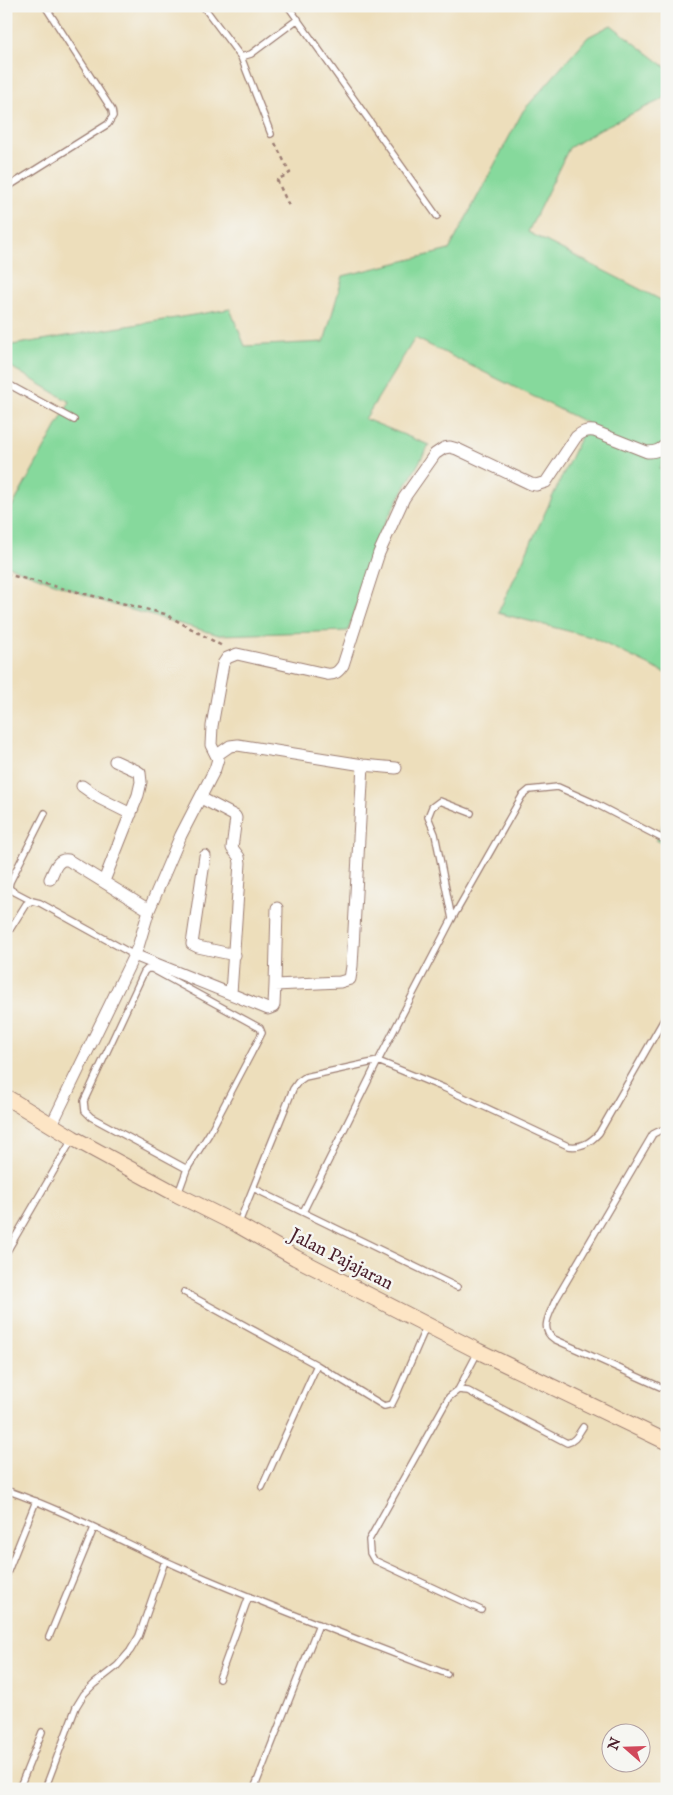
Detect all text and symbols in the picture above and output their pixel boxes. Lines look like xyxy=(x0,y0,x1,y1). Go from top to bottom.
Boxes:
street label: Jalan Pajajaran xyxy=(284,1223,397,1296)
north arrow xyxy=(600,1722,650,1772)
text: N xyxy=(604,1735,625,1754)

